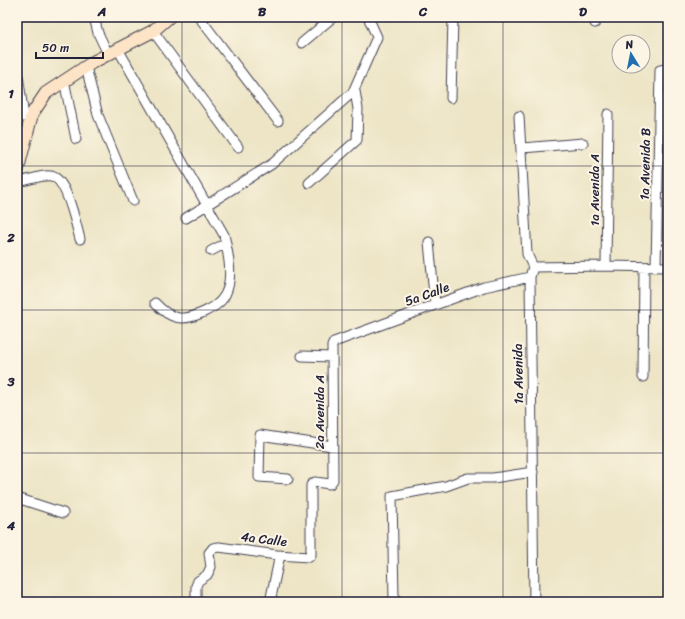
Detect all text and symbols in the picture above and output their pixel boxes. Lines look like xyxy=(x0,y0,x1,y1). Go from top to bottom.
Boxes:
text: A xyxy=(97,0,106,23)
text: B xyxy=(258,0,267,23)
text: C xyxy=(418,0,428,23)
text: D xyxy=(579,0,587,23)
scale bar xyxy=(36,34,103,60)
north arrow xyxy=(611,34,651,74)
text: N xyxy=(623,35,635,55)
text: 50 m xyxy=(42,37,69,59)
text: 1 xyxy=(8,82,14,105)
street label: 1a Avenida B xyxy=(633,128,657,200)
street label: 1a Avenida A xyxy=(583,154,606,226)
text: 2 xyxy=(6,226,15,249)
street label: 5a Calle xyxy=(401,275,453,313)
street label: 1a Avenida xyxy=(506,343,530,405)
text: 3 xyxy=(6,370,15,393)
street label: 2a Avenida A xyxy=(308,375,331,449)
text: 4 xyxy=(6,514,16,537)
street label: 4a Calle xyxy=(240,525,288,553)

